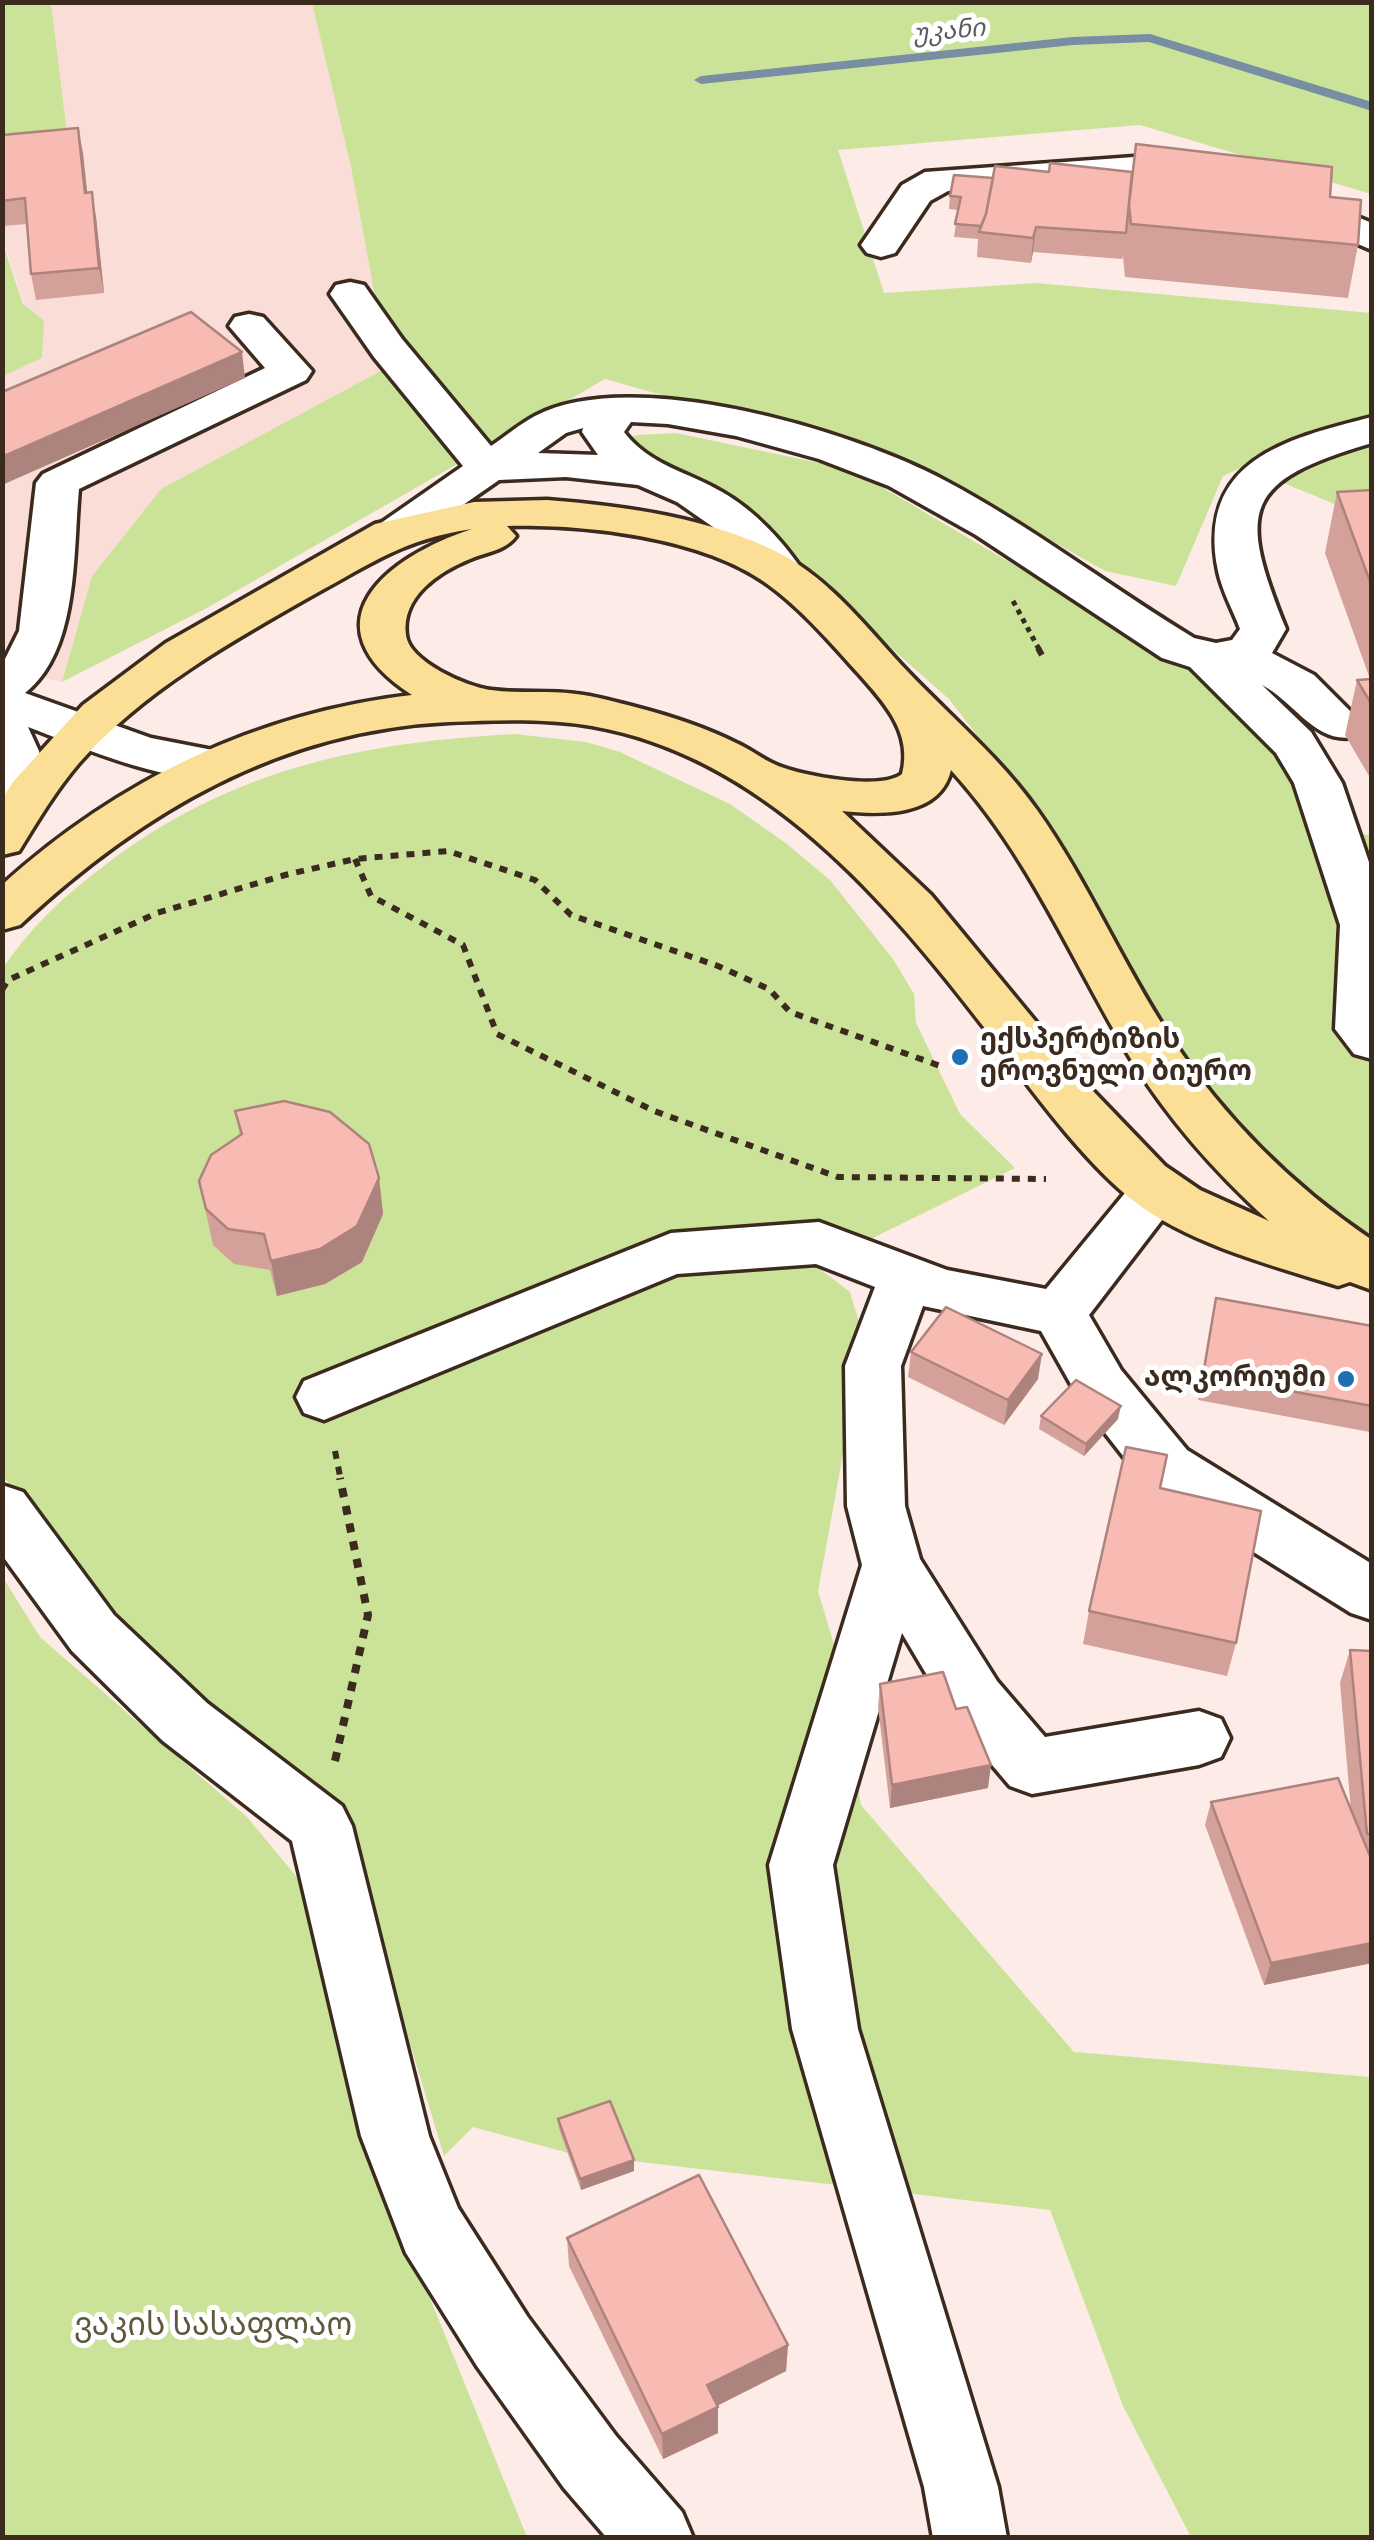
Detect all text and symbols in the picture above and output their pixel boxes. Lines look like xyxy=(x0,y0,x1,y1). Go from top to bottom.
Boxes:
water label: უკანი xyxy=(912,14,986,50)
place label: ექსპერტიზის ეროვნული ბიურო xyxy=(980,1024,1252,1090)
marker: ექსპერტიზის ეროვნული ბიურო xyxy=(949,1046,971,1068)
place label: ალკორიუმი xyxy=(1144,1362,1326,1396)
marker: ალკორიუმი xyxy=(1335,1368,1357,1390)
park label: ვაკის სასაფლაო xyxy=(74,2307,352,2345)

